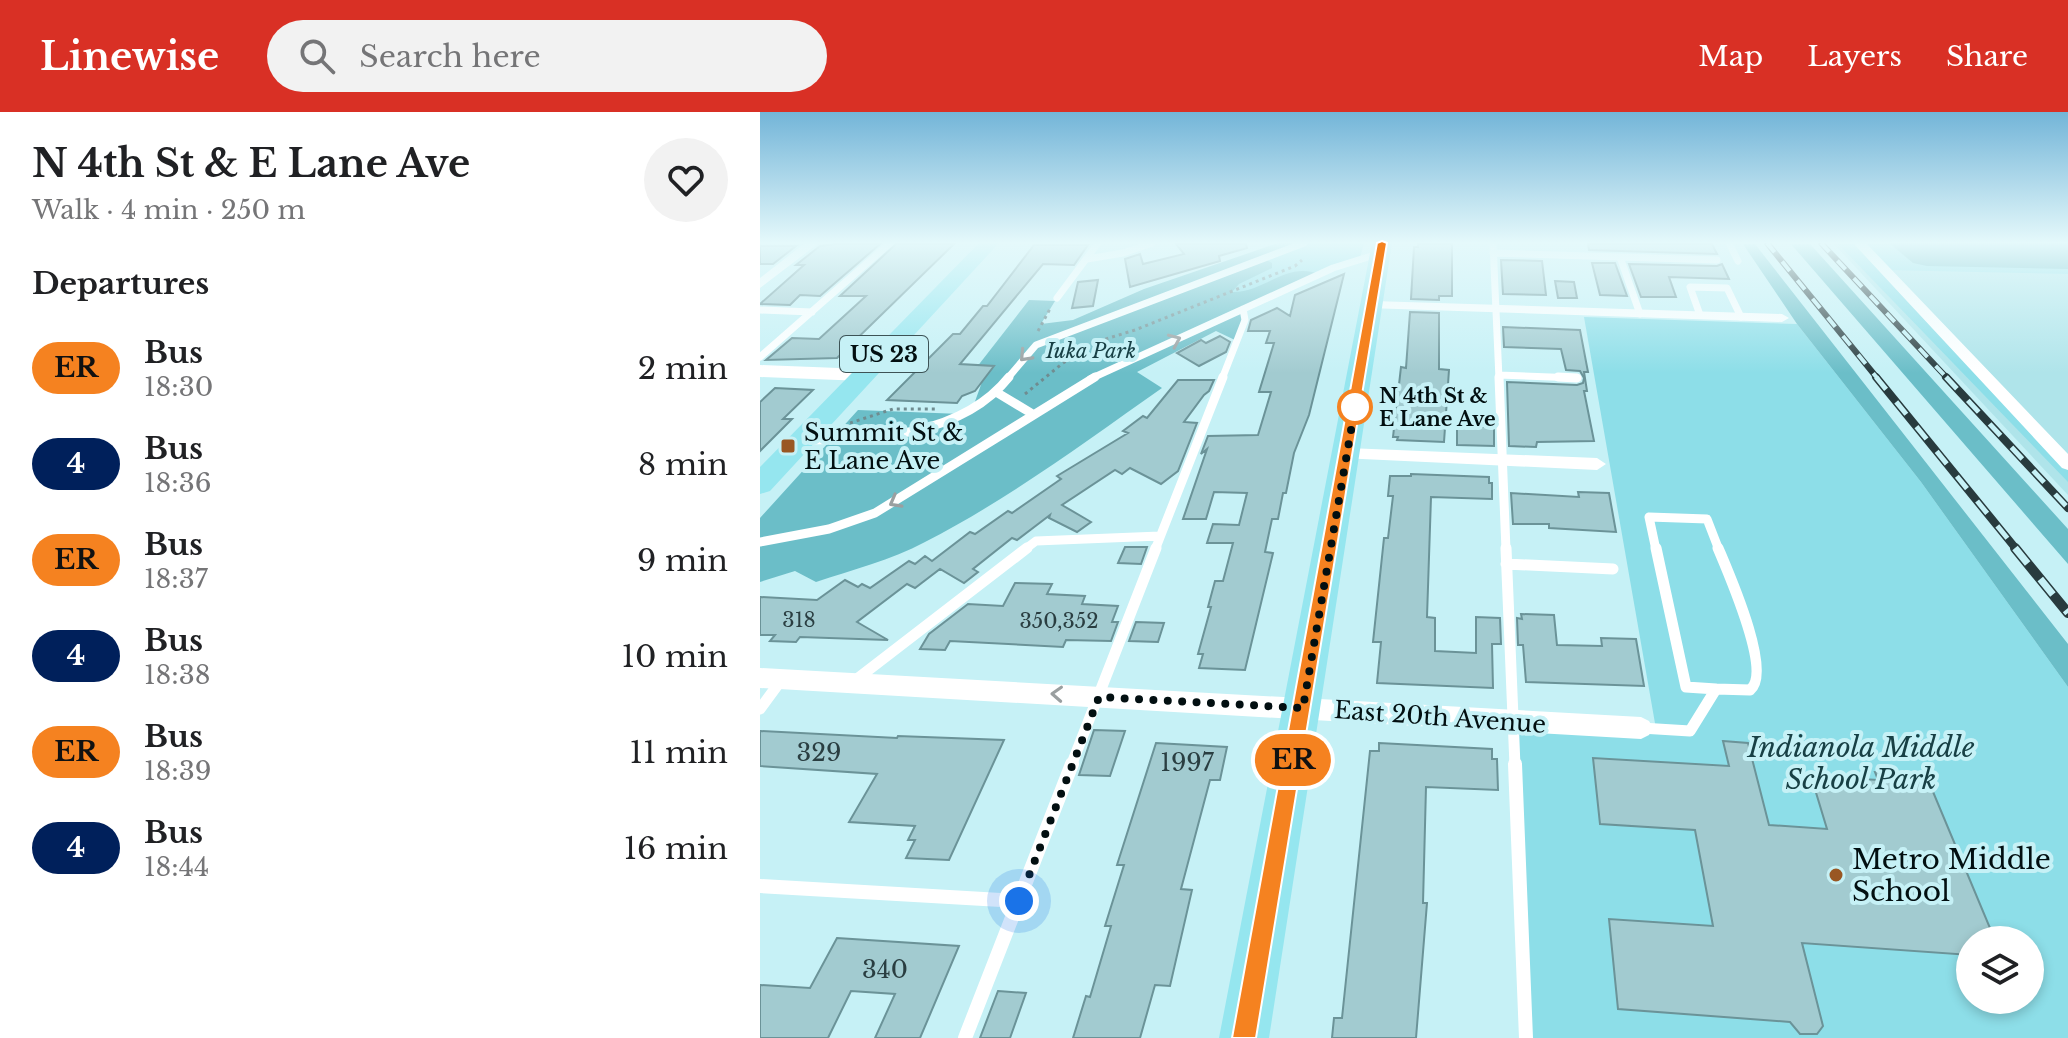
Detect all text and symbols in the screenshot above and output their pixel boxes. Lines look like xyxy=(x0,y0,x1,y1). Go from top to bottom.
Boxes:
search box xyxy=(267,20,827,92)
text: Linewise xyxy=(40,33,219,80)
icon: search xyxy=(295,34,339,78)
text: Search here xyxy=(359,38,541,75)
text: Map xyxy=(1698,39,1763,74)
text: Layers xyxy=(1807,39,1902,74)
text: Share xyxy=(1946,39,2028,74)
button: heart xyxy=(644,138,728,222)
text: N 4th St & E Lane Ave xyxy=(32,140,470,187)
text: Walk · 4 min · 250 m xyxy=(32,194,306,226)
text: Departures xyxy=(32,265,209,302)
text: Bus xyxy=(144,334,203,371)
one-way arrow xyxy=(1167,334,1181,350)
road number: US 23 xyxy=(840,336,928,372)
park label: Iuka Park xyxy=(1045,339,1136,363)
one-way arrow xyxy=(1020,347,1035,361)
text: ER xyxy=(54,350,98,385)
text: 2 min xyxy=(638,350,728,387)
text: 18:30 xyxy=(144,371,213,403)
place label: N 4th St & E Lane Ave xyxy=(1379,384,1496,431)
marker: N 4th St & E Lane Ave xyxy=(1338,390,1372,424)
place label: Summit St & E Lane Ave xyxy=(804,418,964,475)
text: Bus xyxy=(144,430,203,467)
marker: Summit St & E Lane Ave xyxy=(779,437,797,455)
text: 4 xyxy=(67,446,85,481)
text: 8 min xyxy=(638,446,728,483)
text: 18:36 xyxy=(144,467,212,499)
one-way arrow xyxy=(889,492,903,507)
text: Bus xyxy=(144,526,203,563)
text: ER xyxy=(54,542,98,577)
text: 9 min xyxy=(637,542,728,579)
text: 18:37 xyxy=(144,563,208,595)
house number: 318 xyxy=(782,608,816,632)
house number: 350,352 xyxy=(1020,609,1099,633)
text: Bus xyxy=(144,622,203,659)
text: 4 xyxy=(67,638,85,673)
text: 10 min xyxy=(622,638,728,675)
text: 18:38 xyxy=(144,659,211,691)
one-way arrow xyxy=(1050,686,1063,703)
street label: East 20th Avenue xyxy=(1333,695,1547,739)
text: Bus xyxy=(144,718,203,755)
park label: Indianola Middle School Park xyxy=(1746,730,1975,797)
text: ER xyxy=(54,734,98,769)
text: 11 min xyxy=(630,734,728,771)
line badge: ER xyxy=(1257,734,1329,786)
house number: 329 xyxy=(797,738,842,767)
text: ER xyxy=(1271,742,1315,777)
house number: 1997 xyxy=(1160,748,1215,777)
text: 18:39 xyxy=(144,755,212,787)
text: Bus xyxy=(144,814,203,851)
text: 4 xyxy=(67,830,85,865)
text: 16 min xyxy=(624,830,728,867)
place label: Metro Middle School xyxy=(1852,842,2051,909)
text: 18:44 xyxy=(144,851,209,883)
marker: Metro Middle School xyxy=(1827,866,1845,884)
your location xyxy=(999,881,1039,921)
map controls xyxy=(1956,926,2044,1014)
button: layers xyxy=(1956,926,2044,1014)
house number: 340 xyxy=(862,955,908,984)

